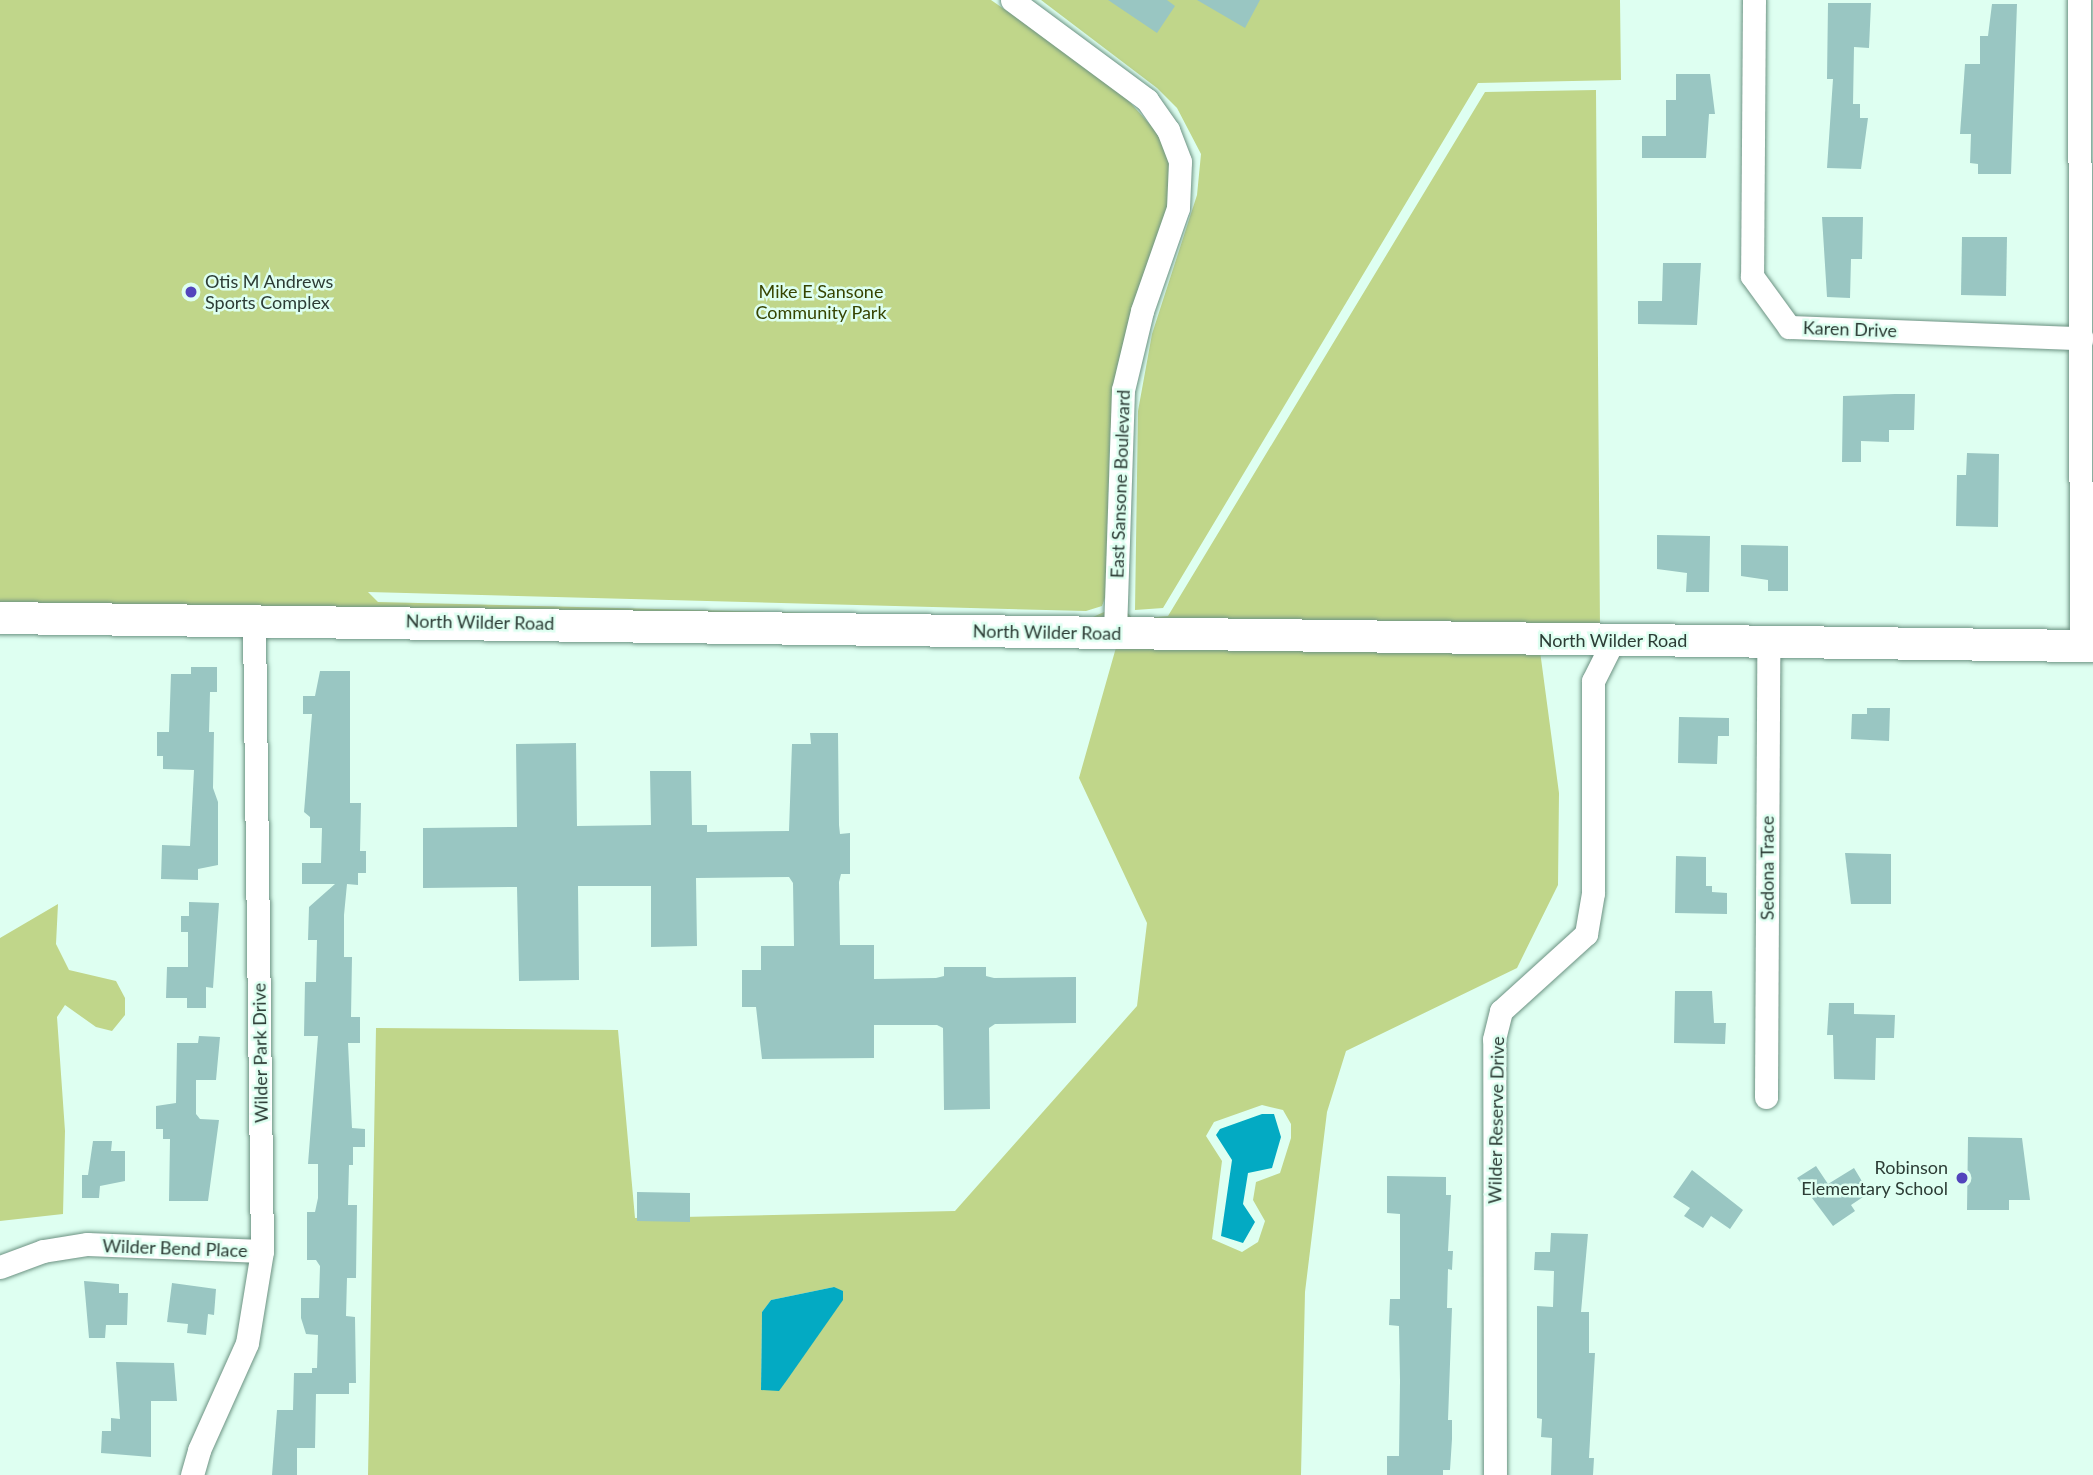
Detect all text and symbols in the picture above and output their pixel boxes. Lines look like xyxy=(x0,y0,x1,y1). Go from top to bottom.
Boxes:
place label: Otis M Andrews Sports Complex xyxy=(205,271,334,314)
park label: Mike E Sansone Community Park xyxy=(755,281,887,324)
marker: Otis M Andrews Sports Complex xyxy=(183,284,199,300)
street label: Karen Drive xyxy=(1803,317,1897,341)
street label: East Sansone Boulevard xyxy=(1106,389,1134,579)
street label: North Wilder Road xyxy=(405,610,555,634)
street label: North Wilder Road xyxy=(972,620,1122,644)
street label: North Wilder Road xyxy=(1538,629,1688,651)
street label: Sedona Trace xyxy=(1756,815,1778,921)
street label: Wilder Park Drive xyxy=(248,983,272,1123)
street label: Wilder Reserve Drive xyxy=(1484,1036,1508,1204)
place label: Robinson Elementary School xyxy=(1801,1157,1948,1200)
marker: Robinson Elementary School xyxy=(1954,1170,1970,1186)
street label: Wilder Bend Place xyxy=(102,1235,248,1261)

